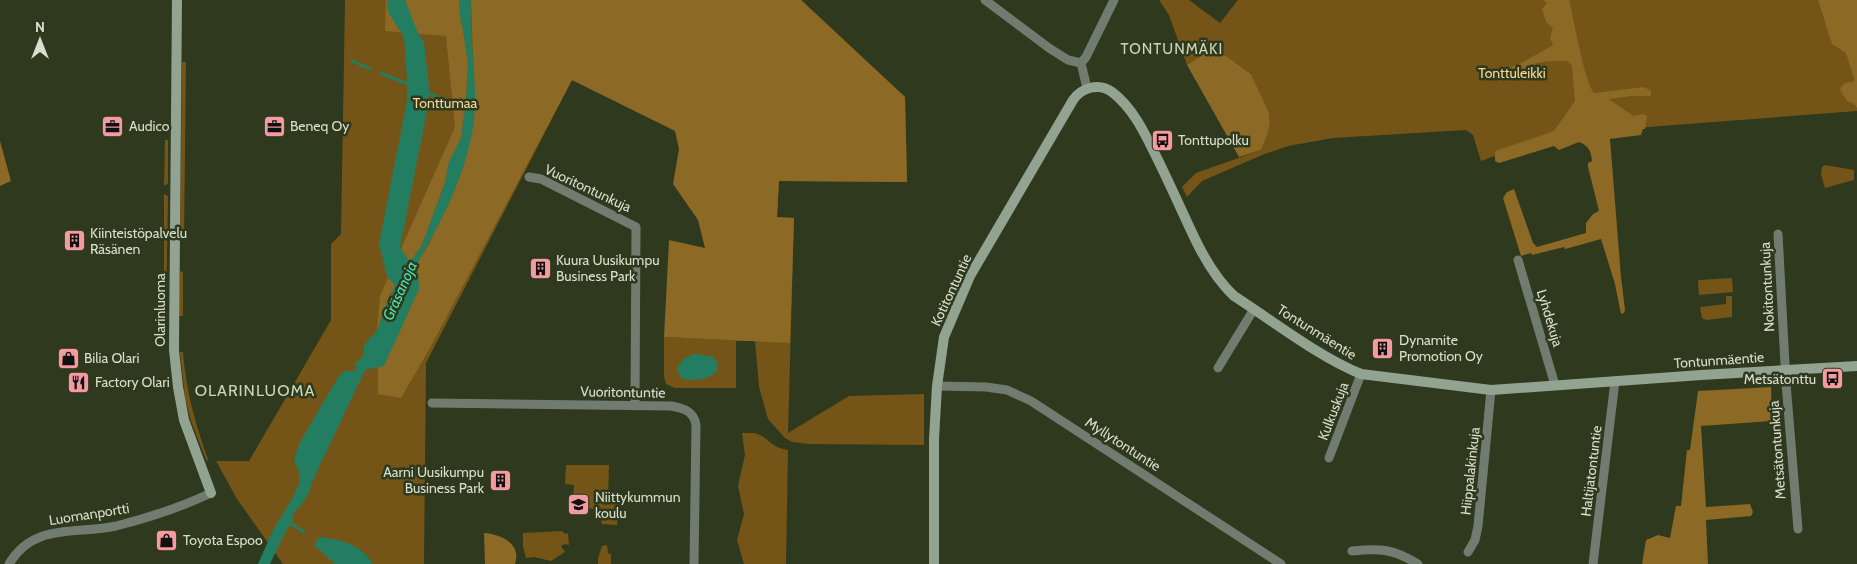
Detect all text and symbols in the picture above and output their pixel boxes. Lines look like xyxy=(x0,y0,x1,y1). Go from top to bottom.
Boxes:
north arrow xyxy=(15,15,65,65)
text: N xyxy=(35,18,45,36)
district label: TONTUNMÄKI xyxy=(1121,40,1223,58)
park label: Tonttuleikki xyxy=(1478,64,1546,82)
park label: Tonttumaa xyxy=(413,94,477,112)
office icon: Audico xyxy=(101,114,125,138)
office icon: Beneq Oy xyxy=(262,114,286,138)
place label: Audico xyxy=(129,117,170,135)
place label: Beneq Oy xyxy=(290,117,349,135)
bus stop icon: Tonttupolku xyxy=(1150,128,1174,152)
place label: Tonttupolku xyxy=(1178,131,1249,149)
street label: Vuoritontunkuja xyxy=(542,160,635,216)
place label: Kiinteistöpalvelu Räsänen xyxy=(90,224,187,258)
building icon: Kiinteistöpalvelu Räsänen xyxy=(62,229,86,253)
street label: Nokitontunkuja xyxy=(1756,241,1778,332)
place label: Kuura Uusikumpu Business Park xyxy=(556,251,660,285)
street label: Kotitontuntie xyxy=(926,251,976,329)
building icon: Kuura Uusikumpu Business Park xyxy=(528,256,552,280)
water label: Gräsanoja xyxy=(379,259,421,323)
street label: Olarinluoma xyxy=(151,273,169,347)
street label: Lyhdekuja xyxy=(1533,287,1567,349)
street label: Tontunmäentie xyxy=(1274,300,1360,364)
place label: Dynamite Promotion Oy xyxy=(1399,331,1483,365)
building icon: Dynamite Promotion Oy xyxy=(1371,336,1395,360)
shop icon: Bilia Olari xyxy=(56,346,80,370)
street label: Tontunmäentie xyxy=(1673,348,1765,372)
place label: Bilia Olari xyxy=(84,349,140,367)
bus stop icon: Metsätonttu xyxy=(1820,367,1844,391)
restaurant icon: Factory Olari xyxy=(67,370,91,394)
place label: Metsätonttu xyxy=(1744,370,1816,388)
place label: Factory Olari xyxy=(95,373,170,391)
street label: Kulkuskuja xyxy=(1314,379,1352,443)
district label: OLARINLUOMA xyxy=(195,381,315,400)
street label: Vuoritontuntie xyxy=(580,382,666,402)
street label: Metsätontunkuja xyxy=(1765,400,1789,500)
street label: Myllytontuntie xyxy=(1082,413,1164,475)
street label: Haltijatontuntie xyxy=(1576,424,1606,518)
street label: Hiippalakinkuja xyxy=(1456,426,1484,516)
place label: Aarni Uusikumpu Business Park xyxy=(383,463,485,497)
building icon: Aarni Uusikumpu Business Park xyxy=(488,468,512,492)
place label: Niittykummun koulu xyxy=(595,488,681,522)
school or university icon: Niittykummun koulu xyxy=(567,493,591,517)
street label: Luomanportti xyxy=(48,499,130,529)
shop icon: Toyota Espoo xyxy=(155,528,179,552)
place label: Toyota Espoo xyxy=(183,531,263,549)

